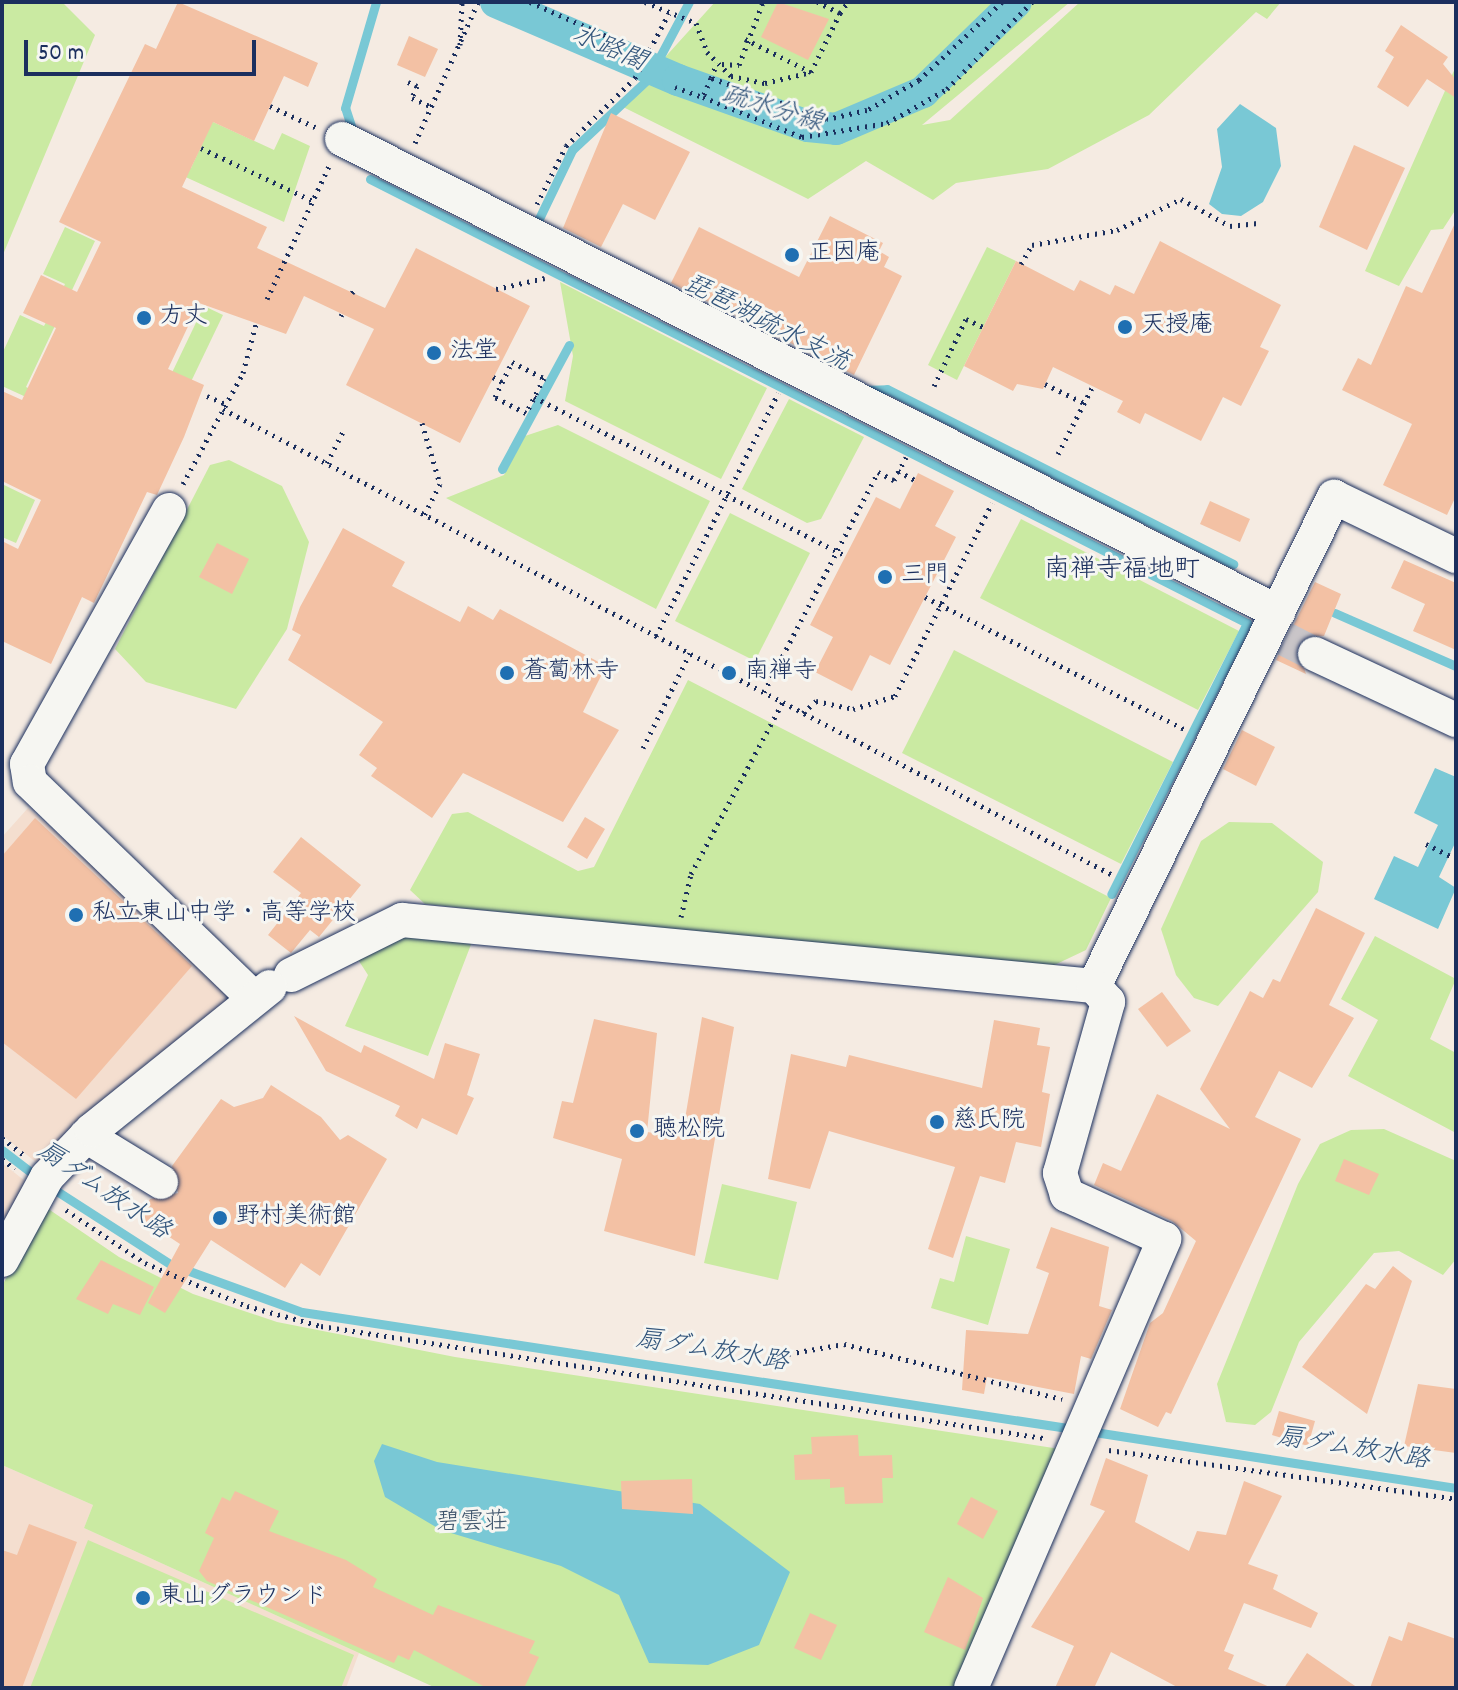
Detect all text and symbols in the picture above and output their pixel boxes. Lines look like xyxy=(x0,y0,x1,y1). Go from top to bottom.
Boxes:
water label: 水路閣 xyxy=(567,20,651,80)
scale bar xyxy=(28,24,260,74)
text: 50 m xyxy=(38,37,84,71)
water label: 疏水分線 xyxy=(718,80,826,140)
place label: 正因庵 xyxy=(808,241,880,269)
marker: 正因庵 xyxy=(783,246,801,264)
water label: 琵琶湖疏水支流 xyxy=(678,269,854,379)
place label: 方丈 xyxy=(160,304,208,332)
marker: 方丈 xyxy=(135,309,153,327)
place label: 天授庵 xyxy=(1141,313,1213,341)
marker: 天授庵 xyxy=(1116,318,1134,336)
place label: 法堂 xyxy=(450,339,498,367)
marker: 法堂 xyxy=(425,344,443,362)
district label: 南禅寺福地町 xyxy=(1044,555,1200,587)
place label: 三門 xyxy=(901,563,949,591)
marker: 三門 xyxy=(876,568,894,586)
place label: 蒼蔔林寺 xyxy=(523,659,619,687)
place label: 南禅寺 xyxy=(745,659,817,687)
marker: 蒼蔔林寺 xyxy=(498,664,516,682)
marker: 南禅寺 xyxy=(720,664,738,682)
place label: 私立東山中学・高等学校 xyxy=(92,901,356,929)
marker: 私立東山中学・高等学校 xyxy=(67,906,85,924)
place label: 慈氏院 xyxy=(953,1108,1025,1136)
marker: 慈氏院 xyxy=(928,1113,946,1131)
place label: 聴松院 xyxy=(653,1117,725,1145)
marker: 聴松院 xyxy=(628,1122,646,1140)
water label: 扇ダム放水路 xyxy=(30,1135,176,1249)
place label: 野村美術館 xyxy=(236,1204,356,1232)
marker: 野村美術館 xyxy=(211,1209,229,1227)
water label: 扇ダム放水路 xyxy=(633,1324,791,1380)
water label: 扇ダム放水路 xyxy=(1274,1422,1432,1478)
park label: 碧雲荘 xyxy=(436,1510,508,1538)
place label: 東山グラウンド xyxy=(159,1584,327,1612)
marker: 東山グラウンド xyxy=(134,1589,152,1607)

